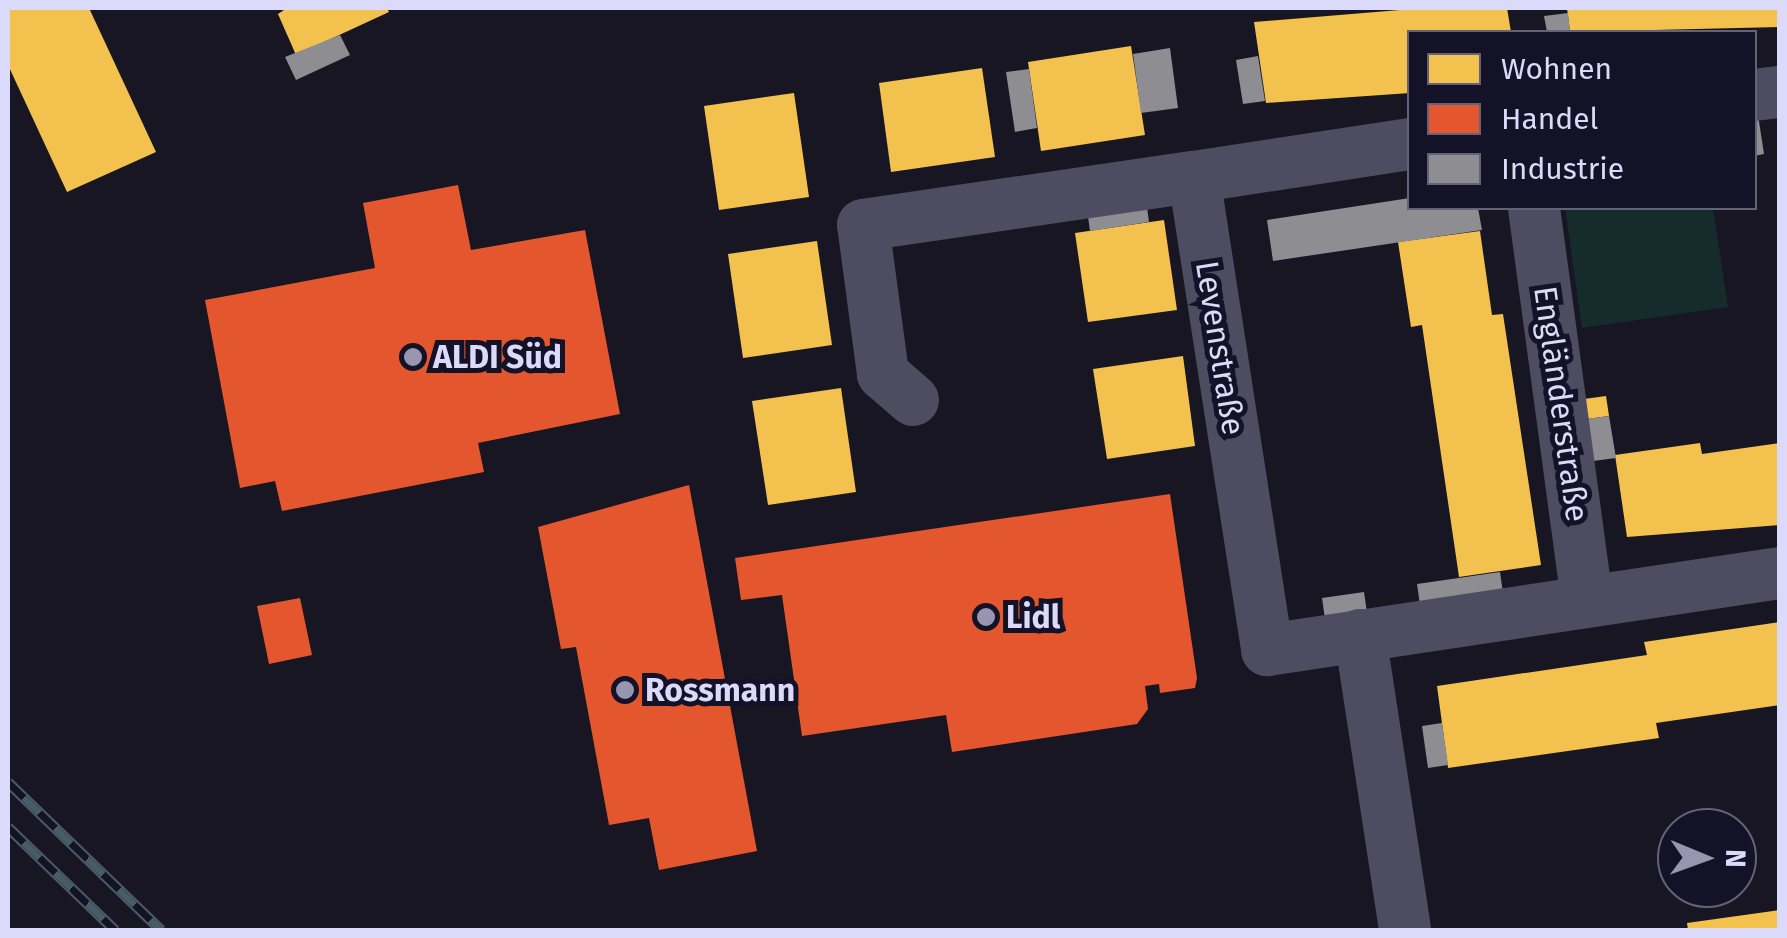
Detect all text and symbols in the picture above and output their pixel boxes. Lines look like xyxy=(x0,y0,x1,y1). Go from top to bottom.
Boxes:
legend xyxy=(1407,30,1757,210)
text: Wohnen xyxy=(1501,51,1612,87)
text: Handel xyxy=(1501,101,1598,137)
text: Industrie xyxy=(1501,151,1624,187)
street label: Levenstraße xyxy=(1187,258,1253,438)
street label: Engländerstraße xyxy=(1525,284,1597,524)
place label: ALDI Süd xyxy=(433,338,562,376)
marker: ALDI Süd xyxy=(402,346,424,368)
place label: Lidl xyxy=(1006,598,1060,636)
marker: Lidl xyxy=(975,606,997,628)
place label: Rossmann xyxy=(645,671,795,709)
marker: Rossmann xyxy=(614,679,636,701)
north arrow xyxy=(1657,808,1757,908)
text: N xyxy=(1719,849,1752,868)

